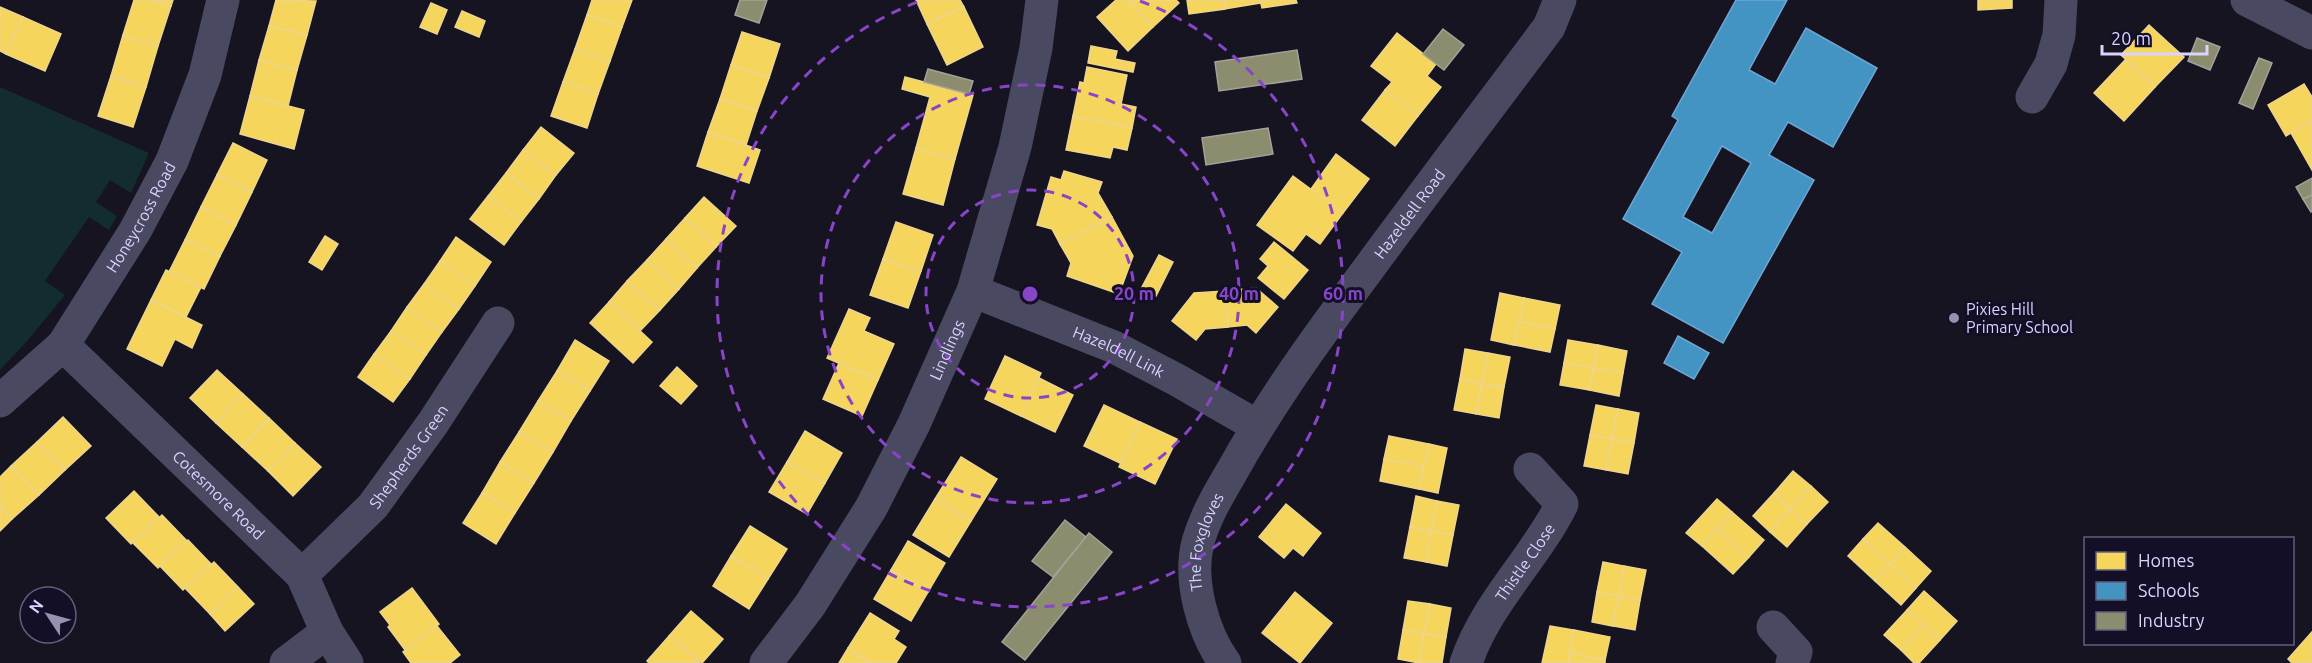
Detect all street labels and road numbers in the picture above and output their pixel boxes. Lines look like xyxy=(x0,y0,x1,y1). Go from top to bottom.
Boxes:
street label: Honeycross Road xyxy=(102,159,179,275)
street label: Hazeldell Road xyxy=(1370,165,1448,262)
street label: Lindlings xyxy=(926,317,968,383)
street label: Hazeldell Link xyxy=(1070,323,1168,381)
street label: Shepherds Green xyxy=(365,401,452,512)
street label: Cotesmore Road xyxy=(169,447,268,543)
street label: The Foxgloves xyxy=(1186,489,1227,592)
street label: Thistle Close xyxy=(1491,520,1558,605)

